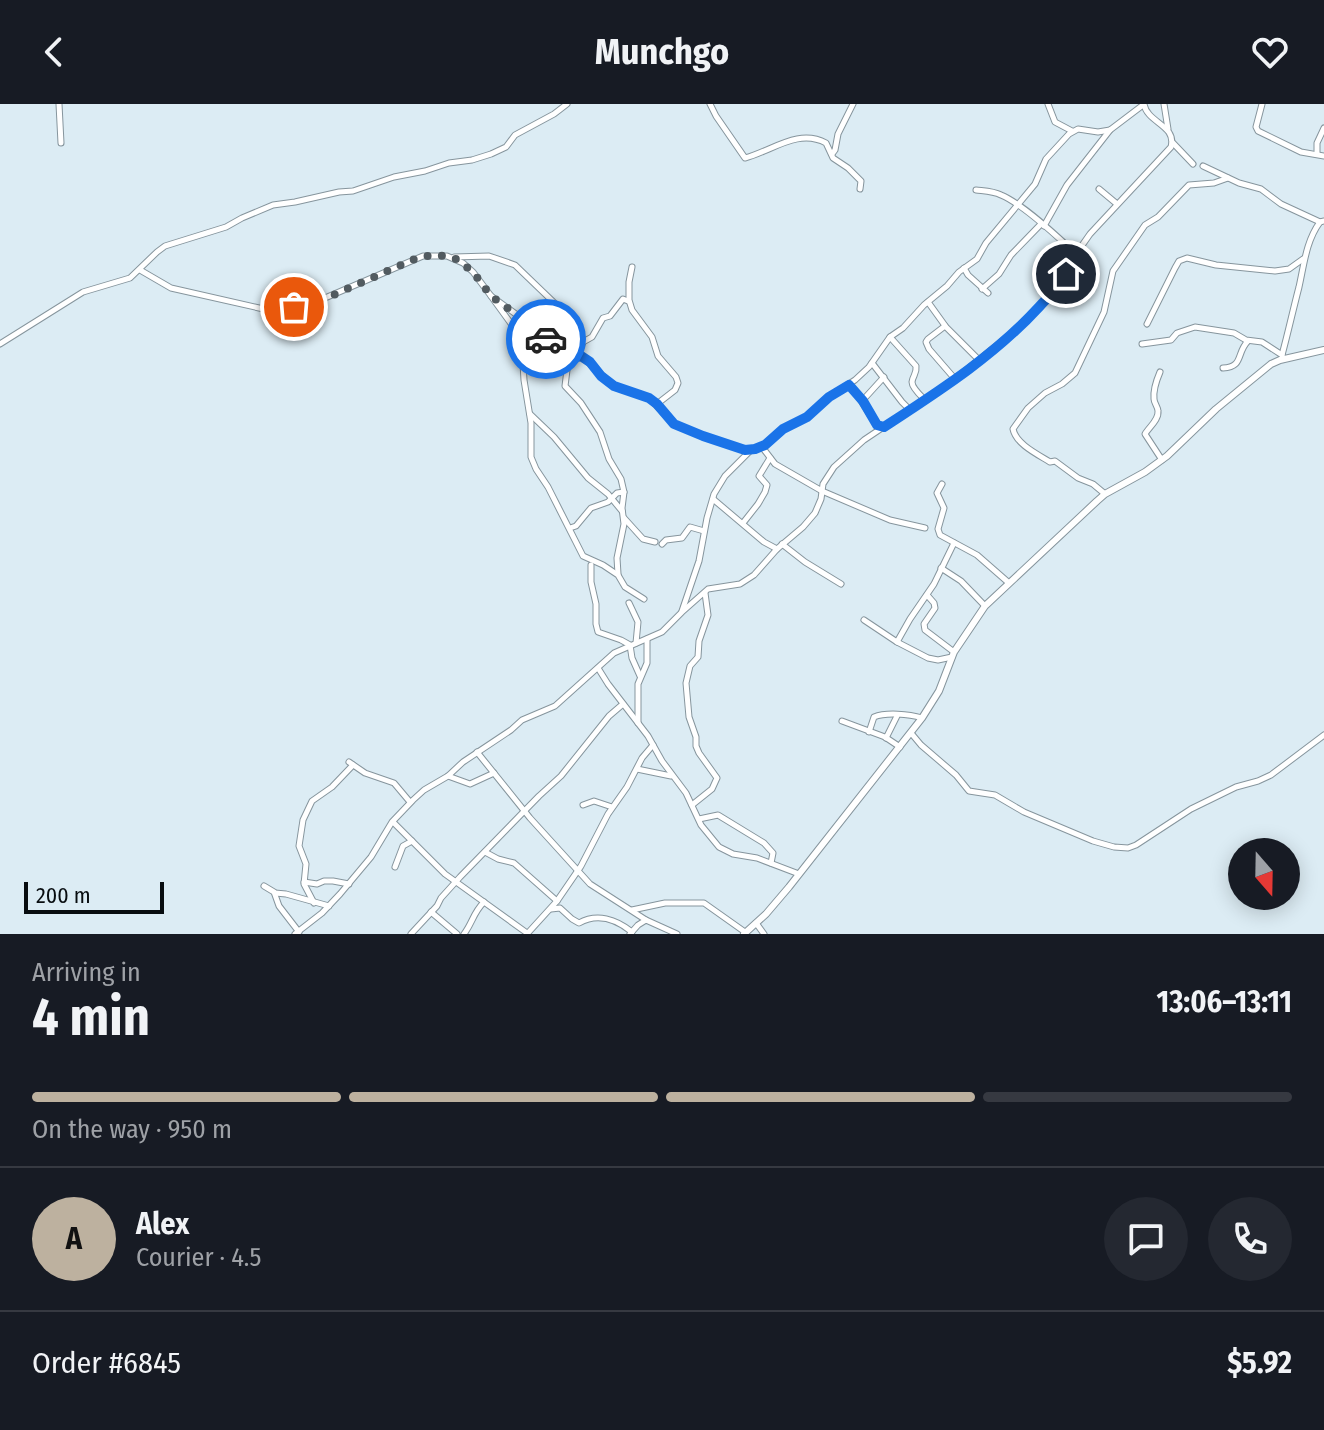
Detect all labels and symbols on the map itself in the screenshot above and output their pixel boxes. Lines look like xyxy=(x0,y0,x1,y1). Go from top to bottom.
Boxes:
pin xyxy=(1032,240,1100,308)
pin xyxy=(260,273,328,341)
courier xyxy=(506,299,586,379)
north arrow xyxy=(1228,838,1300,910)
scale bar xyxy=(24,878,164,914)

